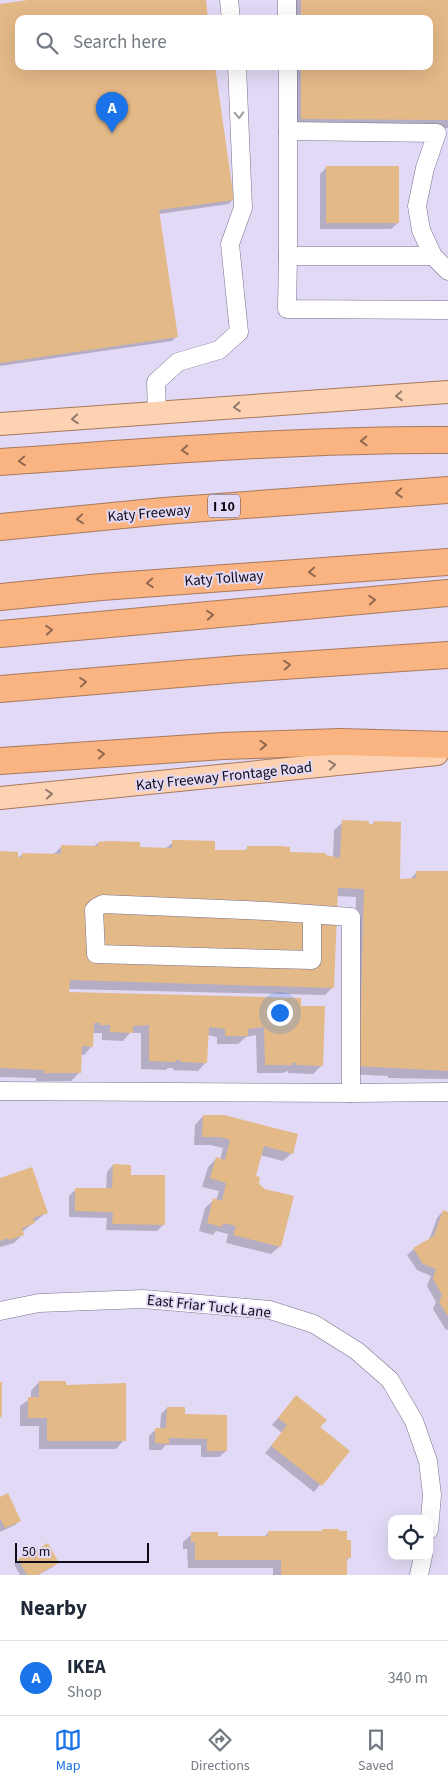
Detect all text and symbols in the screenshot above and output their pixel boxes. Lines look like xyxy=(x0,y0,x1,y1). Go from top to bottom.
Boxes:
search box xyxy=(15,15,433,70)
icon: search xyxy=(33,29,61,57)
text: Search here xyxy=(73,29,167,56)
pin: A xyxy=(96,92,128,133)
one-way arrow xyxy=(233,111,244,119)
one-way arrow xyxy=(395,390,403,401)
one-way arrow xyxy=(233,402,241,413)
one-way arrow xyxy=(71,413,79,424)
one-way arrow xyxy=(360,436,368,446)
one-way arrow xyxy=(180,444,188,455)
one-way arrow xyxy=(18,455,26,466)
one-way arrow xyxy=(395,487,403,498)
road number: I 10 xyxy=(208,494,240,518)
street label: Katy Freeway xyxy=(107,499,192,528)
one-way arrow xyxy=(76,513,84,524)
street label: Katy Tollway xyxy=(184,565,264,592)
one-way arrow xyxy=(308,566,316,577)
one-way arrow xyxy=(146,577,154,588)
one-way arrow xyxy=(368,595,376,606)
one-way arrow xyxy=(207,610,215,621)
one-way arrow xyxy=(45,625,53,636)
one-way arrow xyxy=(284,660,292,671)
one-way arrow xyxy=(80,677,88,688)
one-way arrow xyxy=(259,739,267,750)
one-way arrow xyxy=(97,748,105,759)
street label: Katy Freeway Frontage Road xyxy=(135,757,313,796)
one-way arrow xyxy=(328,760,336,771)
one-way arrow xyxy=(45,788,53,799)
your location xyxy=(267,1000,293,1026)
street label: East Friar Tuck Lane xyxy=(146,1290,272,1323)
map controls xyxy=(388,1515,433,1560)
button: locate xyxy=(388,1515,433,1560)
scale bar xyxy=(15,1540,149,1563)
text: 50 m xyxy=(22,1542,50,1562)
text: Nearby xyxy=(20,1593,87,1623)
text: IKEA xyxy=(67,1654,106,1681)
text: A xyxy=(31,1667,41,1689)
text: 340 m xyxy=(388,1667,428,1689)
text: Shop xyxy=(67,1681,102,1703)
tab: Map xyxy=(54,1726,82,1776)
tab: Directions xyxy=(190,1726,250,1776)
tab: Saved xyxy=(358,1726,394,1776)

